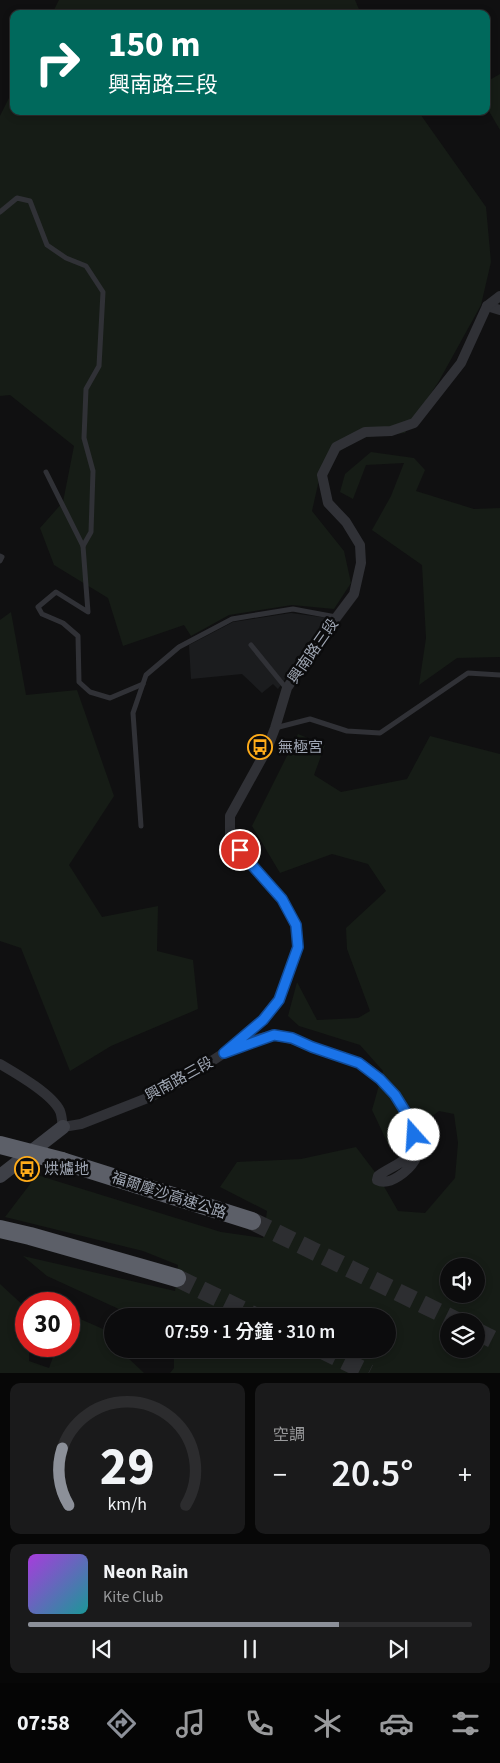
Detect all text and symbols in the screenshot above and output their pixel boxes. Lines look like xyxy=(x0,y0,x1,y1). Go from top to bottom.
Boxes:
text: 150 m xyxy=(108,20,200,70)
icon: right xyxy=(25,30,90,95)
text: 興南路三段 xyxy=(108,69,218,101)
street label: 興南路三段 xyxy=(283,615,344,688)
bus stop icon: 無極宮 xyxy=(247,734,273,760)
place label: 無極宮 xyxy=(278,737,323,758)
pin xyxy=(219,829,261,871)
icon: arrive xyxy=(226,836,254,864)
street label: 興南路三段 xyxy=(141,1052,217,1107)
position arrow xyxy=(387,1108,439,1160)
bus stop icon: 烘爐地 xyxy=(14,1156,40,1182)
place label: 烘爐地 xyxy=(44,1159,89,1180)
street label: 福爾摩沙高速公路 xyxy=(109,1167,229,1224)
map controls xyxy=(440,1258,485,1358)
button: sound xyxy=(440,1258,485,1303)
speed limit sign: 30 xyxy=(15,1292,80,1357)
button: layers xyxy=(440,1313,485,1358)
text: 07:59 · 1 分鐘 · 310 m xyxy=(165,1319,335,1346)
text: 空調 xyxy=(273,1424,305,1446)
text: 29 xyxy=(100,1431,155,1505)
text: 20.5° xyxy=(331,1447,414,1501)
text: − xyxy=(273,1455,287,1495)
text: + xyxy=(458,1455,472,1495)
text: km/h xyxy=(108,1492,147,1517)
text: Neon Rain xyxy=(103,1559,188,1586)
text: Kite Club xyxy=(103,1586,163,1608)
icon: previous xyxy=(88,1635,116,1663)
icon: pause xyxy=(236,1635,264,1663)
icon: next xyxy=(384,1635,412,1663)
icon: directions xyxy=(104,1706,139,1741)
icon: music xyxy=(173,1706,208,1741)
icon: phone xyxy=(242,1706,277,1741)
icon: climate xyxy=(310,1706,345,1741)
icon: car xyxy=(379,1706,414,1741)
icon: filters xyxy=(448,1706,483,1741)
text: 07:58 xyxy=(17,1707,70,1739)

